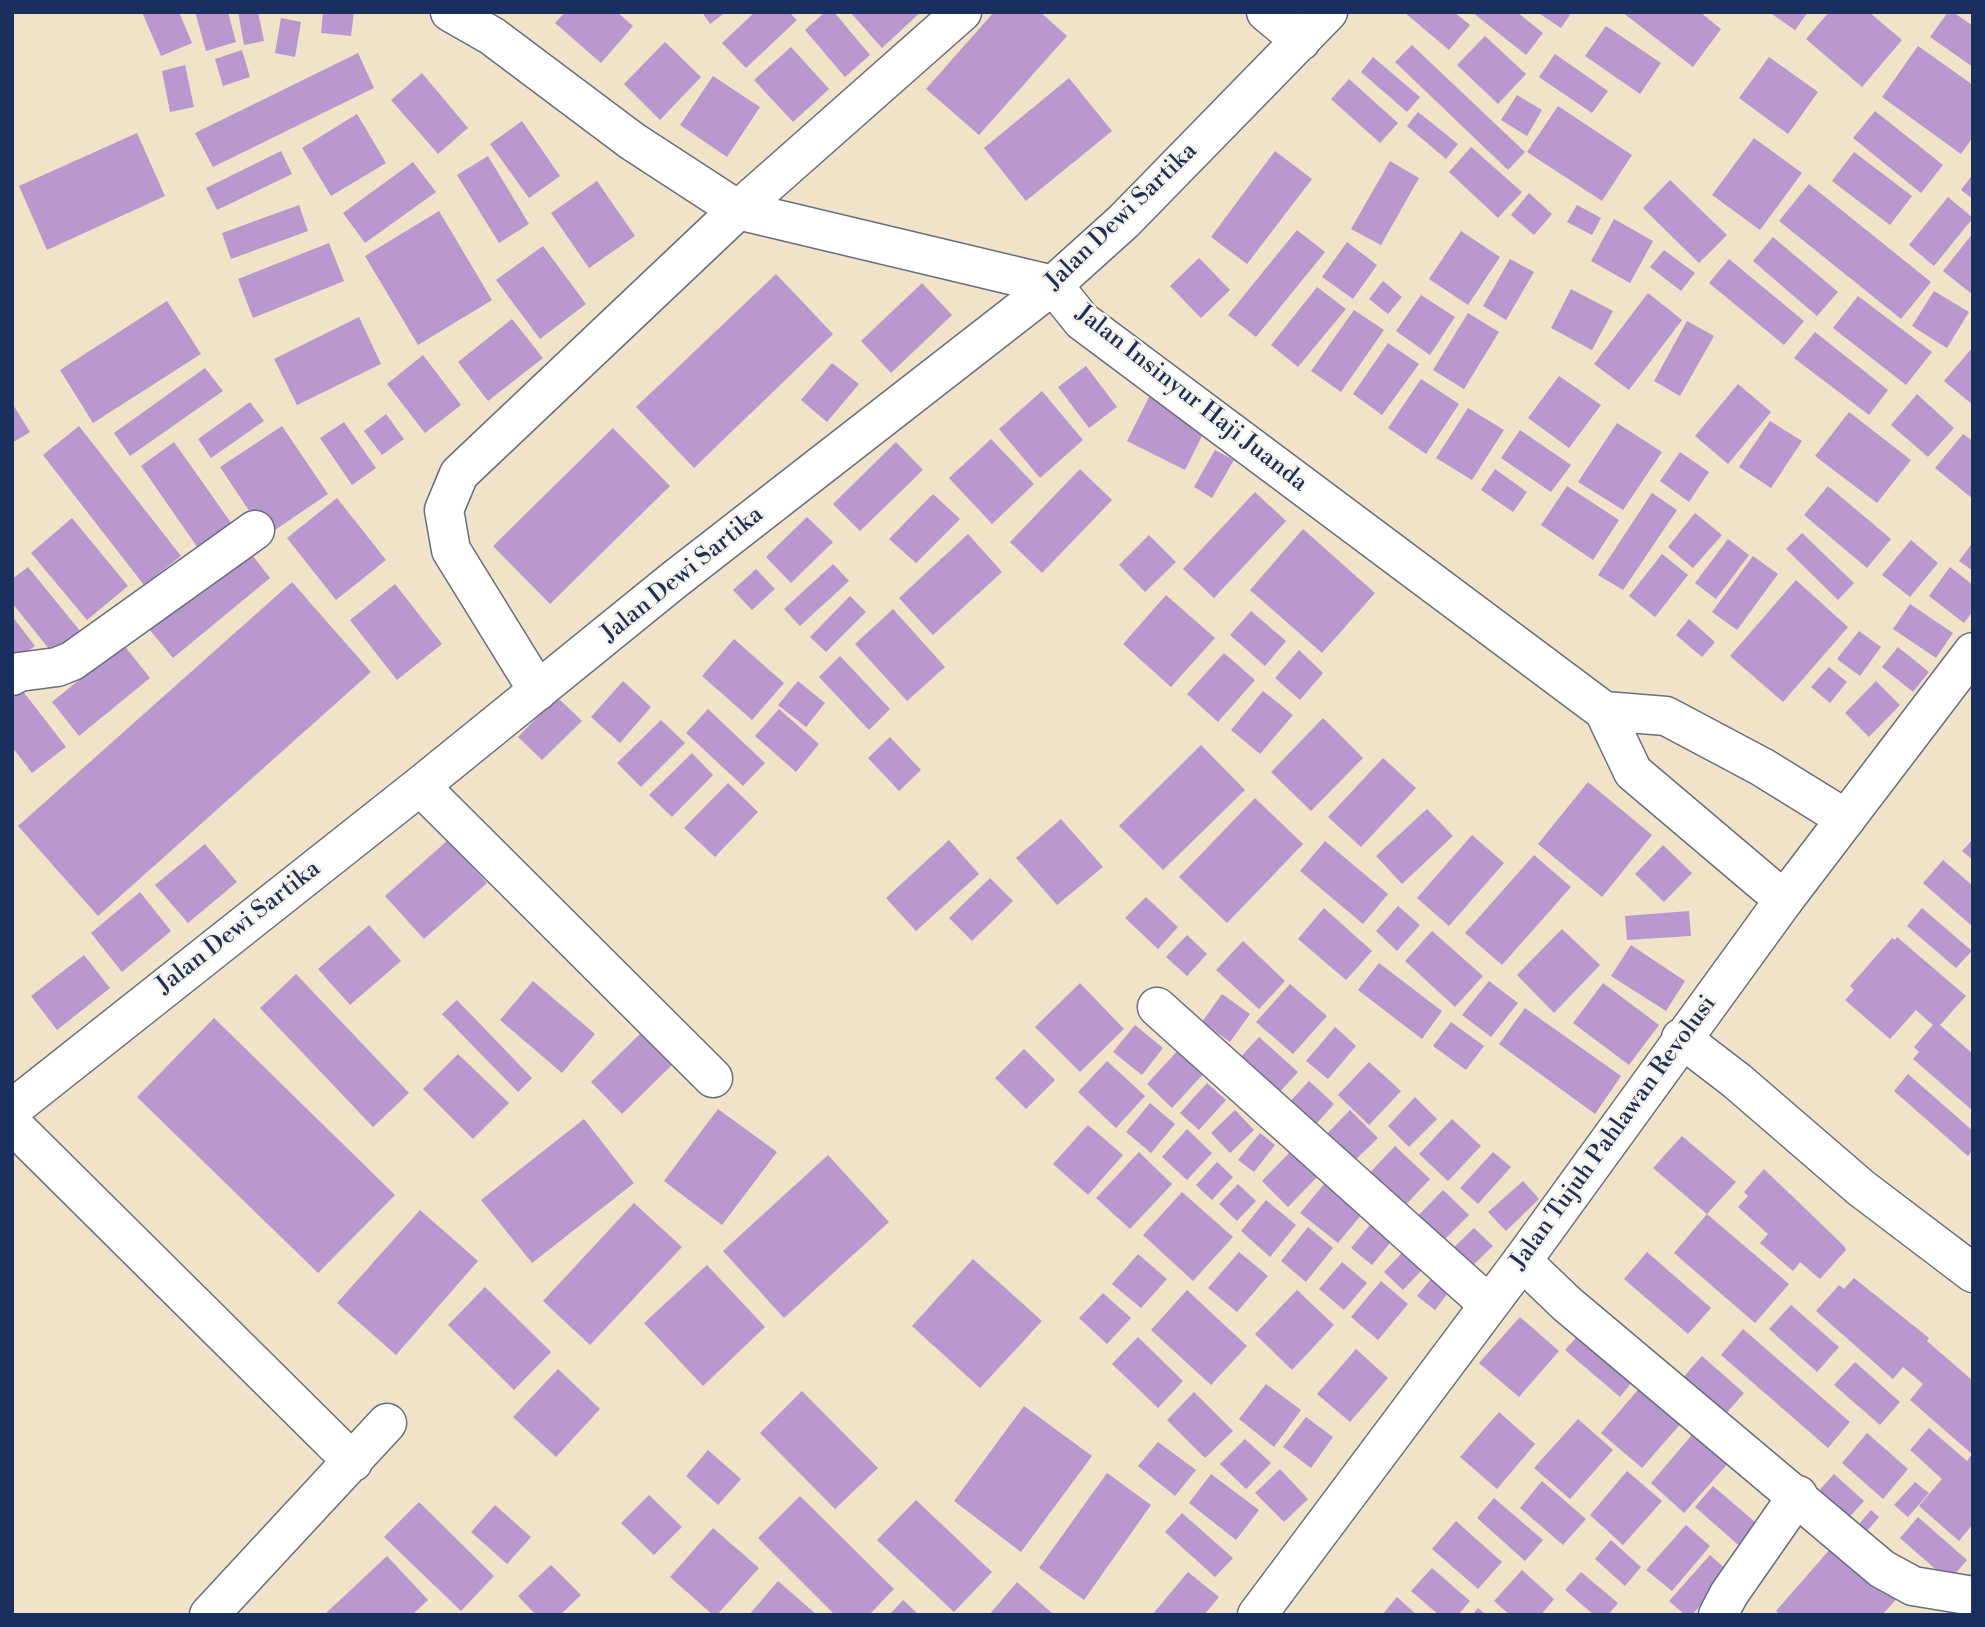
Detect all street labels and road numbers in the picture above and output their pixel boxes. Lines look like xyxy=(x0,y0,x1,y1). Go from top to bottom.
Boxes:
street label: Jalan Dewi Sartika xyxy=(1040,137,1204,297)
street label: Jalan Insinyur Haji Juanda xyxy=(1070,300,1312,498)
street label: Jalan Dewi Sartika xyxy=(596,501,770,649)
street label: Jalan Dewi Sartika xyxy=(151,855,327,1001)
street label: Jalan Tujuh Pahlawan Revolusi xyxy=(1505,990,1723,1276)

